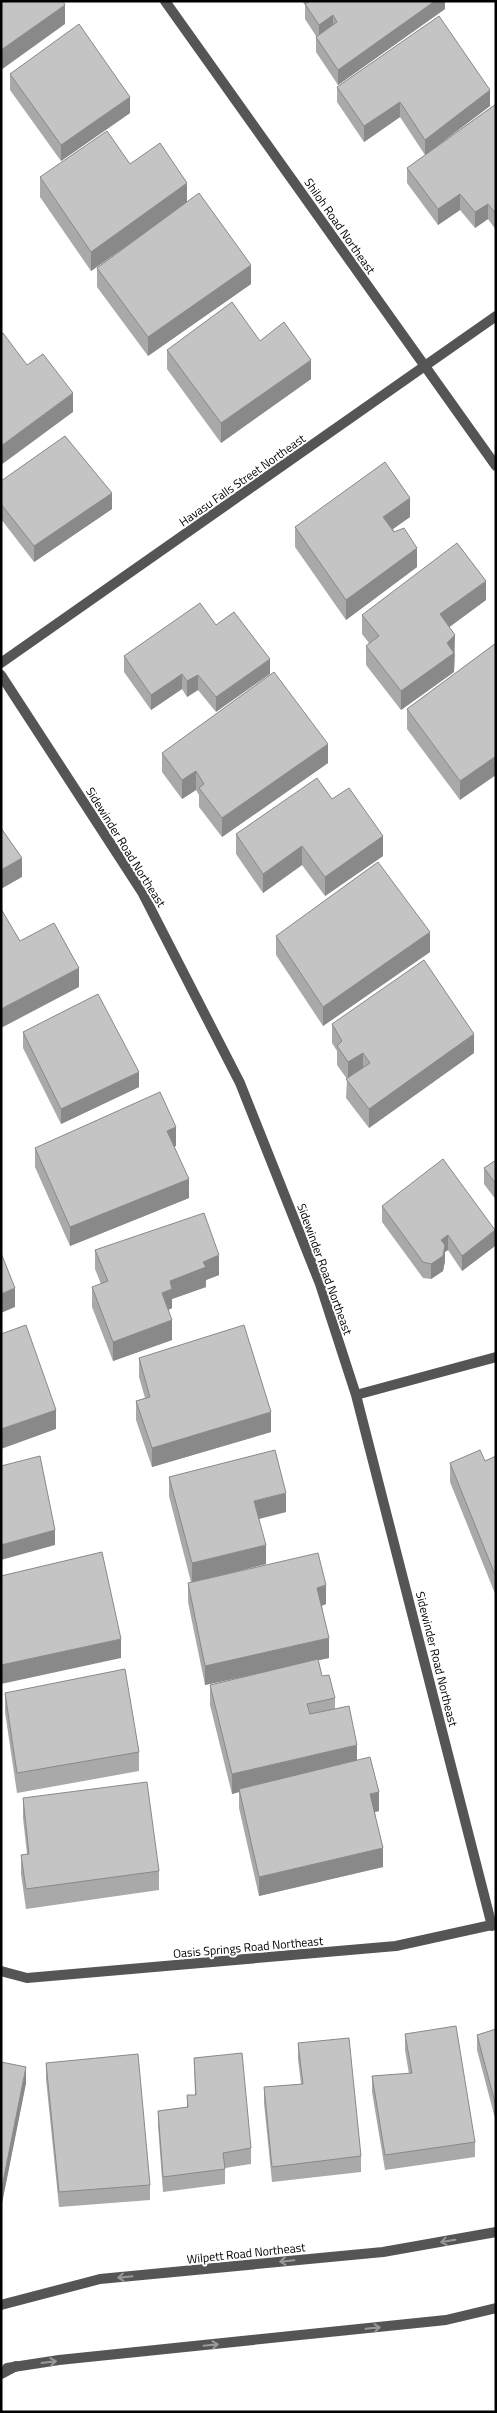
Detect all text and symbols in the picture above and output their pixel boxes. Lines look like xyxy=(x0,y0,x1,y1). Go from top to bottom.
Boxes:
street label: Shiloh Road Northeast xyxy=(300,174,381,279)
street label: Havasu Falls Street Northeast xyxy=(175,429,310,531)
street label: Sidewinder Road Northeast xyxy=(81,783,171,911)
street label: Sidewinder Road Northeast xyxy=(292,1201,358,1338)
street label: Sidewinder Road Northeast xyxy=(411,1589,463,1729)
street label: Oasis Springs Road Northeast xyxy=(172,1931,325,1963)
one-way arrow xyxy=(440,2236,456,2246)
street label: Wilpett Road Northeast xyxy=(186,2237,307,2269)
one-way arrow xyxy=(279,2256,295,2266)
one-way arrow xyxy=(117,2272,133,2282)
one-way arrow xyxy=(364,2323,380,2333)
one-way arrow xyxy=(203,2340,219,2350)
one-way arrow xyxy=(41,2357,57,2367)

